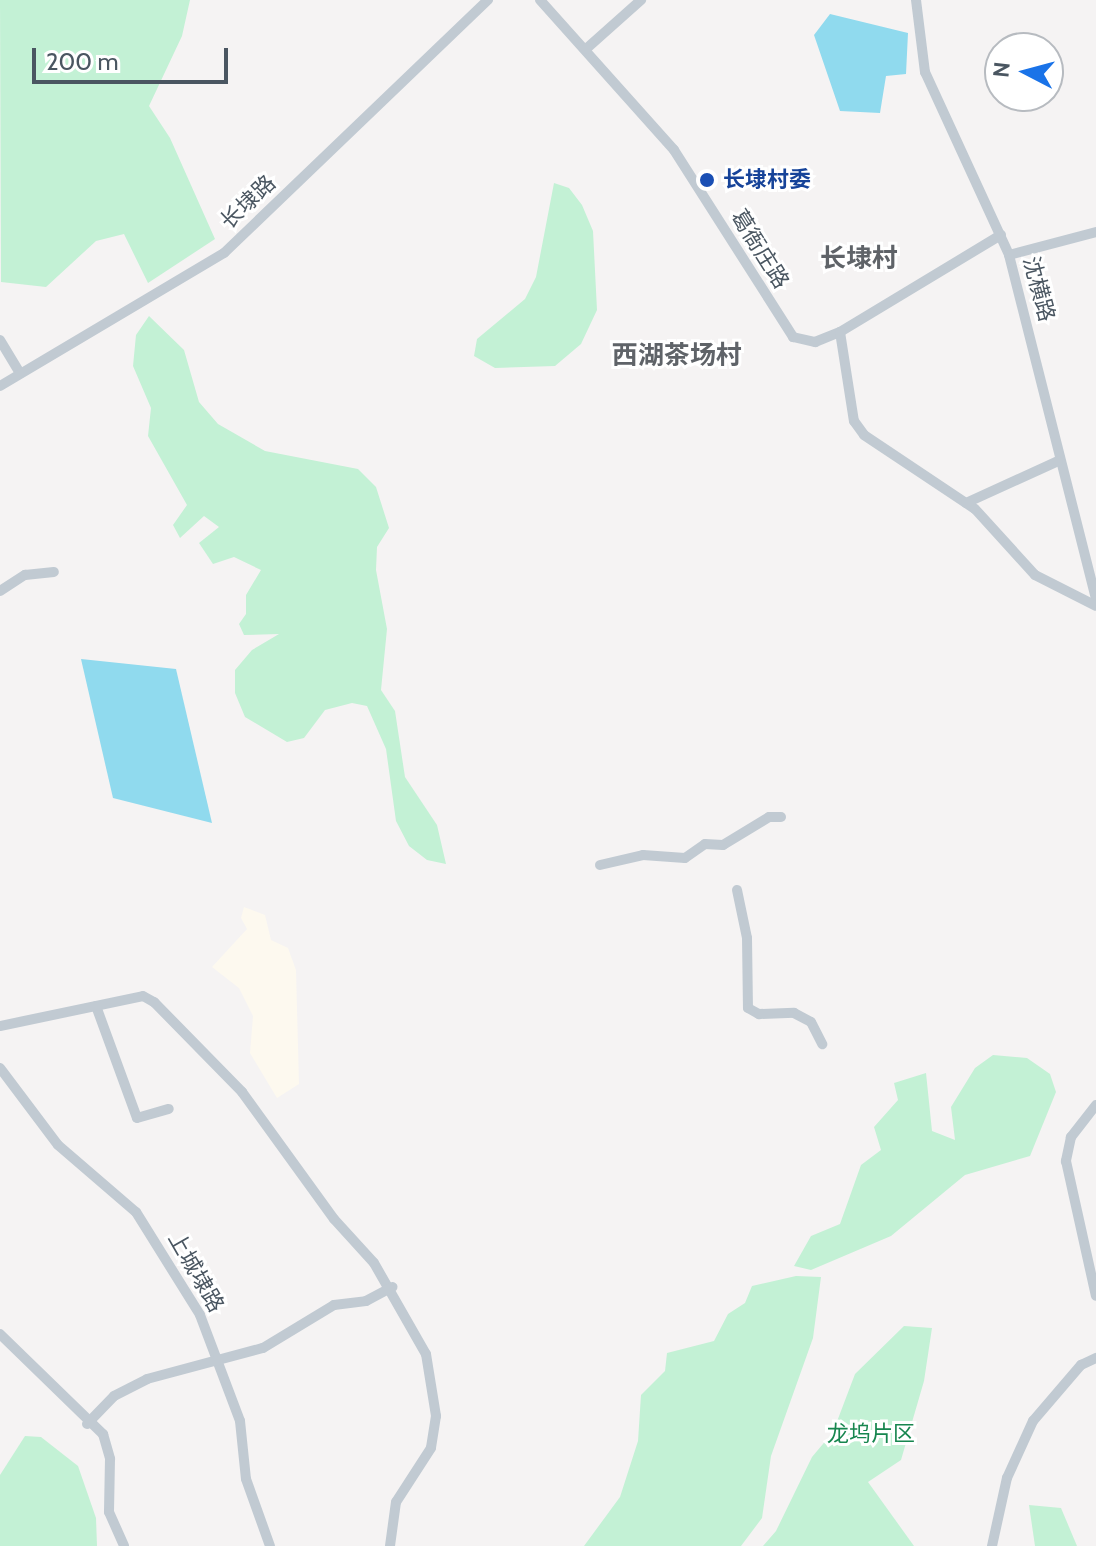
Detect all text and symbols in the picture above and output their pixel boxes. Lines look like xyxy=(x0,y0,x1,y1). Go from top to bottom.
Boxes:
scale bar xyxy=(36,32,232,82)
north arrow xyxy=(984,32,1064,112)
text: 200 m xyxy=(46,47,119,76)
text: N xyxy=(987,60,1016,79)
place label: 长埭村委 xyxy=(723,167,811,193)
street label: 长埭路 xyxy=(215,170,281,234)
marker: 长埭村委 xyxy=(698,171,716,189)
street label: 葛衙庄路 xyxy=(725,205,795,293)
district label: 长埭村 xyxy=(820,243,898,275)
street label: 沈横路 xyxy=(1018,254,1060,324)
district label: 西湖茶场村 xyxy=(612,340,742,372)
street label: 上城埭路 xyxy=(163,1227,229,1317)
park label: 龙坞片区 xyxy=(827,1421,915,1447)

